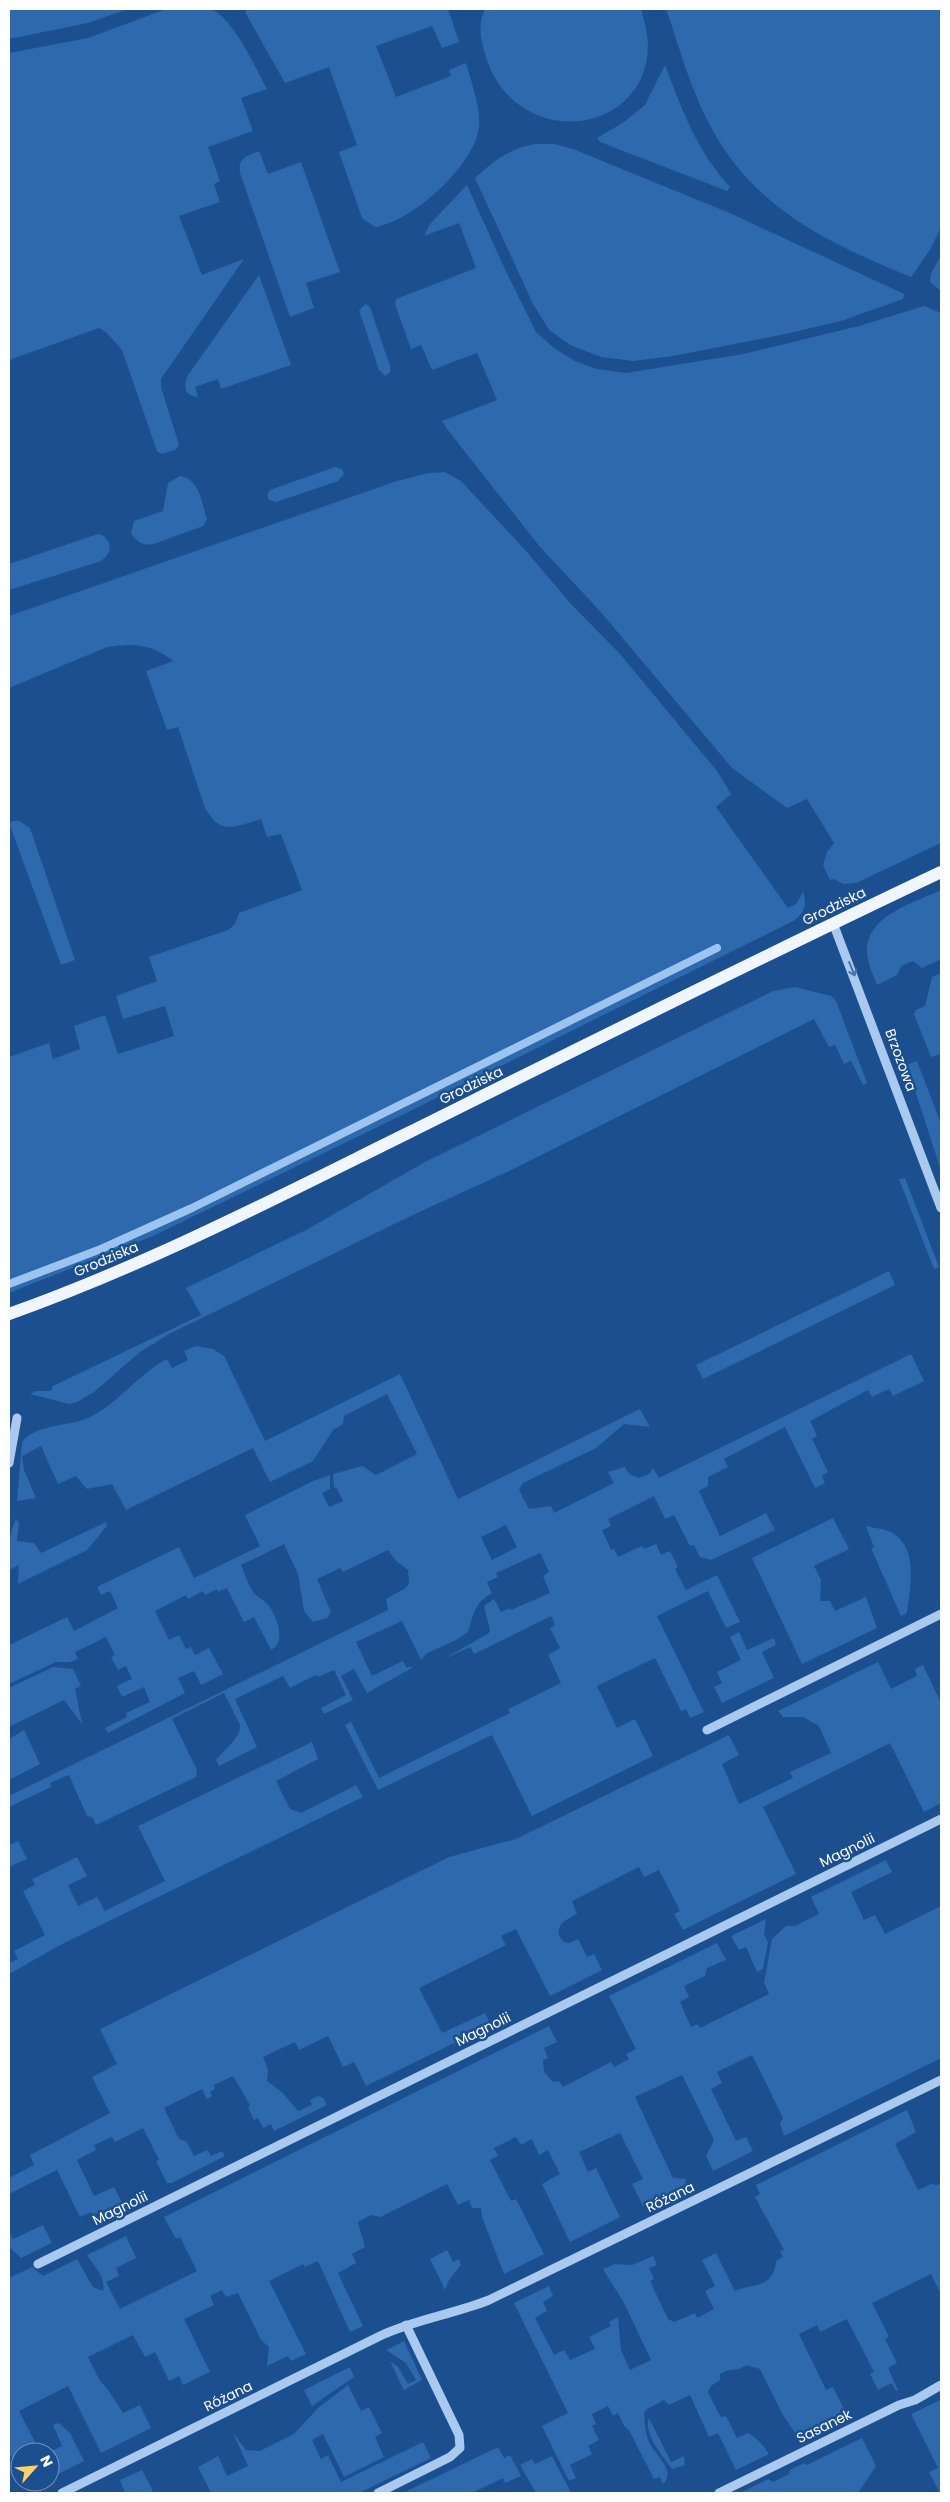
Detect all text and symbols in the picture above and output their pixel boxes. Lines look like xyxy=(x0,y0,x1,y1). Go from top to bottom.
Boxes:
street label: Grodziska xyxy=(799,882,869,930)
one-way arrow xyxy=(848,961,857,976)
street label: Brzozowa xyxy=(880,1026,922,1094)
street label: Grodziska xyxy=(436,1061,506,1109)
street label: Grodziska xyxy=(71,1236,141,1282)
street label: Magnolii xyxy=(816,1828,878,1872)
street label: Magnolii xyxy=(452,2007,514,2051)
street label: Różana xyxy=(642,2177,698,2217)
street label: Magnolii xyxy=(89,2186,151,2230)
street label: Różana xyxy=(200,2376,256,2416)
street label: Sasanek xyxy=(793,2404,856,2448)
north arrow xyxy=(10,2442,60,2492)
text: N xyxy=(35,2452,58,2470)

